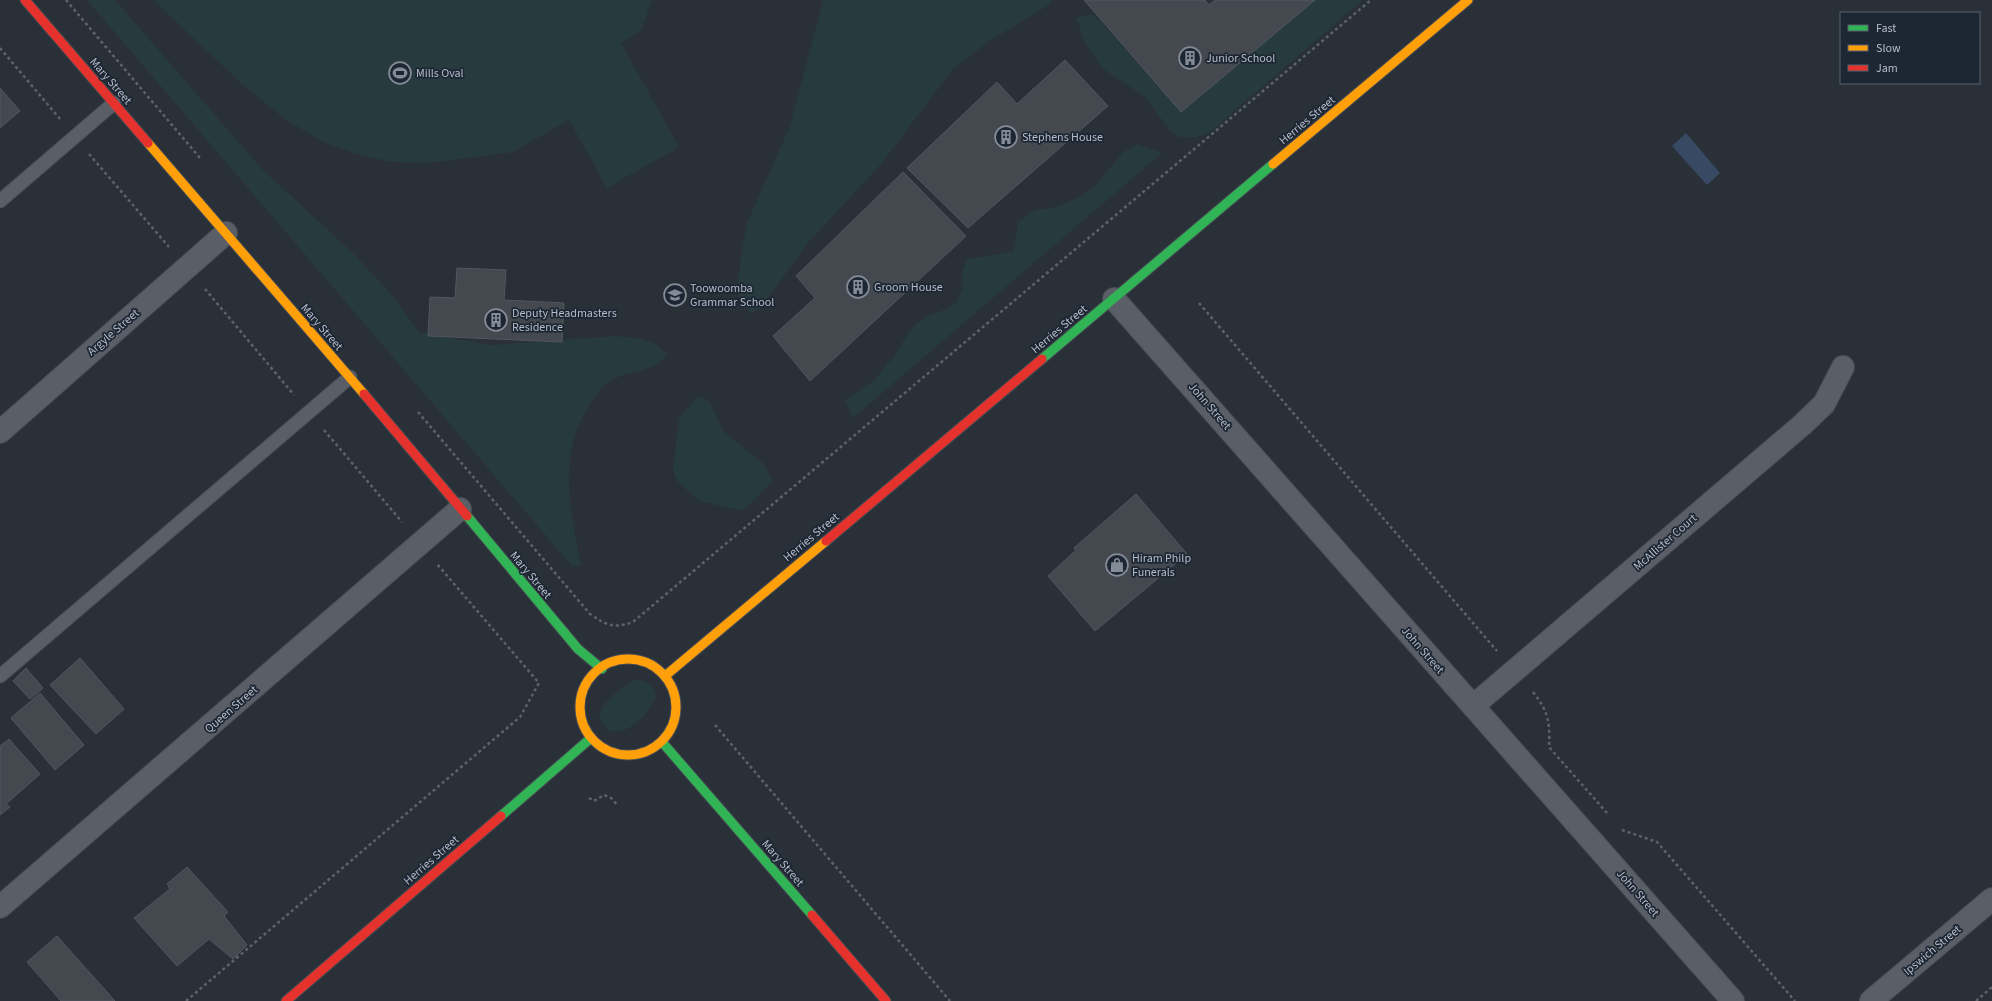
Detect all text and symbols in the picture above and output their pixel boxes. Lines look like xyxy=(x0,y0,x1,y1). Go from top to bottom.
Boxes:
legend xyxy=(1840,12,1980,84)
text: Fast xyxy=(1876,20,1896,37)
text: Slow xyxy=(1876,40,1901,57)
building icon: Junior School xyxy=(1177,45,1203,71)
place label: Junior School xyxy=(1206,50,1275,67)
street label: Mary Street xyxy=(85,54,136,109)
sports icon: Mills Oval xyxy=(387,60,413,86)
text: Jam xyxy=(1876,60,1898,77)
place label: Mills Oval xyxy=(416,65,464,82)
street label: Herries Street xyxy=(1276,92,1339,149)
building icon: Stephens House xyxy=(993,124,1019,150)
place label: Stephens House xyxy=(1022,129,1103,146)
building icon: Groom House xyxy=(845,274,871,300)
place label: Groom House xyxy=(874,279,943,296)
place label: Toowoomba Grammar School xyxy=(690,280,774,311)
school or university icon: Toowoomba Grammar School xyxy=(662,282,688,308)
street label: Mary Street xyxy=(296,300,347,355)
street label: Herries Street xyxy=(1028,301,1091,358)
street label: Argyle Street xyxy=(84,305,143,360)
place label: Deputy Headmasters Residence xyxy=(512,305,617,336)
building icon: Deputy Headmasters Residence xyxy=(483,307,509,333)
street label: John Street xyxy=(1184,379,1235,434)
street label: Herries Street xyxy=(780,509,843,566)
street label: McAllister Court xyxy=(1630,510,1701,575)
street label: Mary Street xyxy=(506,548,556,603)
place label: Hiram Philp Funerals xyxy=(1132,550,1191,581)
shop icon: Hiram Philp Funerals xyxy=(1104,552,1130,578)
street label: John Street xyxy=(1397,623,1448,678)
street label: Queen Street xyxy=(201,681,262,737)
street label: Herries Street xyxy=(400,831,463,889)
street label: Mary Street xyxy=(757,836,808,891)
street label: John Street xyxy=(1612,866,1663,921)
street label: Ipswich Street xyxy=(1900,921,1965,980)

